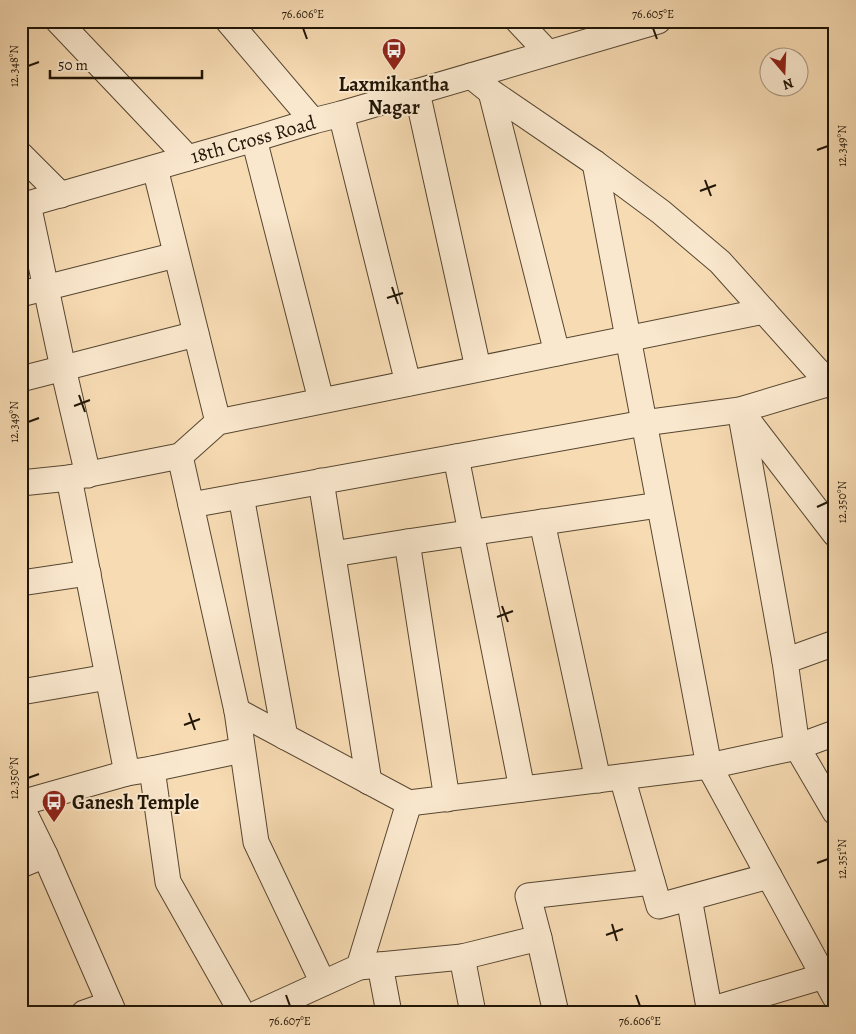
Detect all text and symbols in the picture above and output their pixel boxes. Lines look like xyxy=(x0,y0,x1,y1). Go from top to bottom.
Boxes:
text: 76.606°E xyxy=(282,6,324,22)
text: 76.605°E xyxy=(632,6,674,22)
bus stop icon: Laxmikantha Nagar xyxy=(381,37,407,71)
text: 12.348°N xyxy=(6,45,22,87)
scale bar xyxy=(50,48,202,80)
north arrow xyxy=(758,48,808,98)
text: 50 m xyxy=(58,55,88,75)
place label: Laxmikantha Nagar xyxy=(339,71,450,121)
text: N xyxy=(780,73,796,94)
street label: 18th Cross Road xyxy=(187,109,319,170)
text: 12.349°N xyxy=(834,125,850,167)
text: 12.349°N xyxy=(6,401,22,443)
text: 12.350°N xyxy=(834,480,850,523)
text: 12.350°N xyxy=(6,756,22,799)
bus stop icon: Ganesh Temple xyxy=(41,789,67,823)
place label: Ganesh Temple xyxy=(72,789,199,816)
text: 12.351°N xyxy=(834,839,850,879)
text: 76.607°E xyxy=(269,1013,311,1029)
text: 76.606°E xyxy=(619,1013,661,1029)

